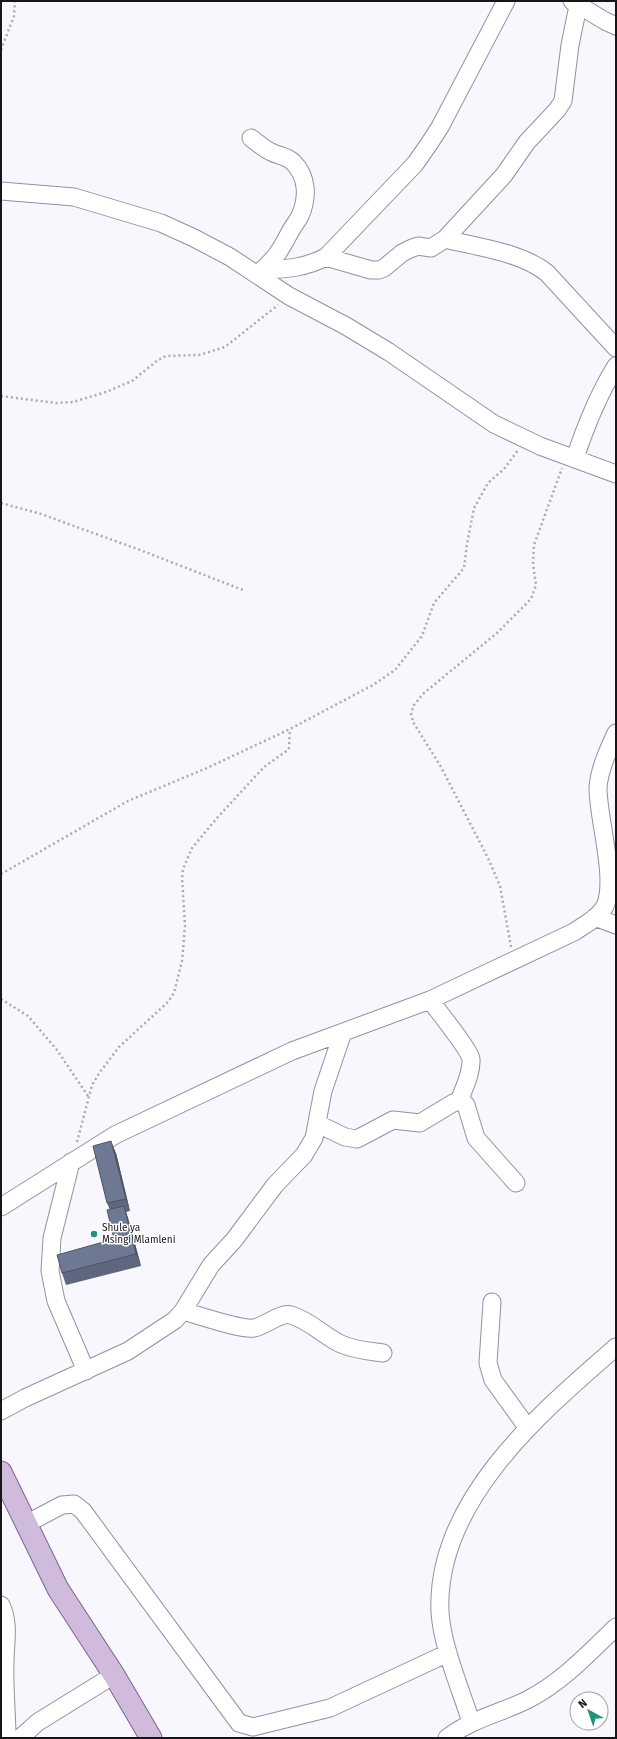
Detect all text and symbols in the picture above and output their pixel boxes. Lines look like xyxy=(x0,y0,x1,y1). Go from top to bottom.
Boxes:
place label: Shule ya Msingi Mlamleni xyxy=(102,1222,176,1246)
marker: Shule ya Msingi Mlamleni xyxy=(89,1229,99,1239)
north arrow xyxy=(569,1691,609,1731)
text: N xyxy=(576,1696,590,1711)

